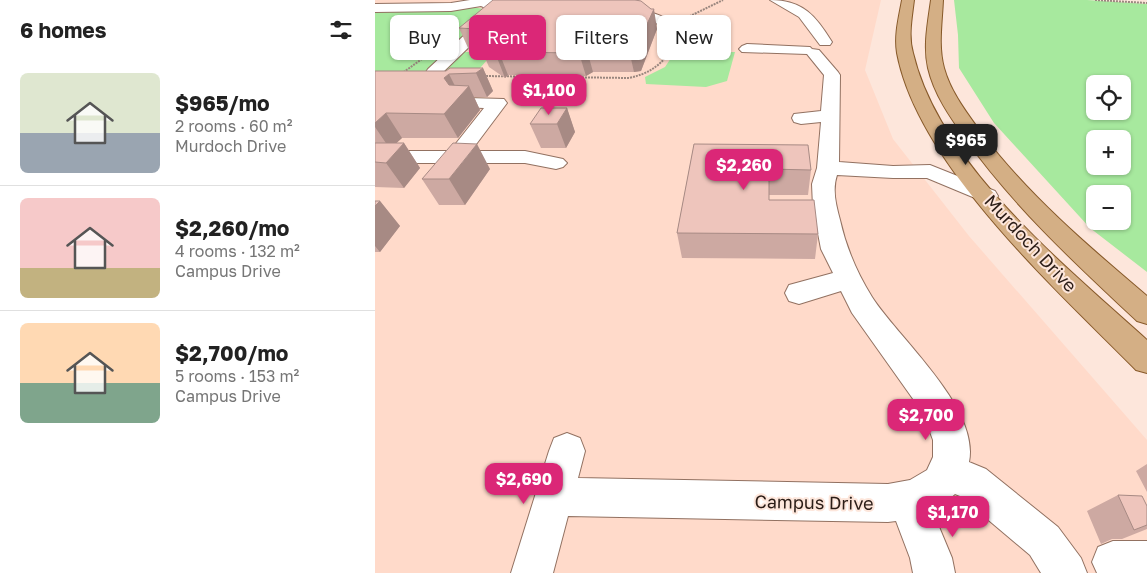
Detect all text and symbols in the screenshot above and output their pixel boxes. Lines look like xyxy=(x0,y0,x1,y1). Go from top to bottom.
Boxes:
chip: Buy xyxy=(390,15,459,60)
chip: Rent xyxy=(469,15,546,60)
chip: Filters xyxy=(556,15,647,60)
chip: New xyxy=(657,15,731,60)
icon: filters xyxy=(327,16,355,44)
text: 6 homes xyxy=(20,17,106,43)
pin: $1,100 xyxy=(508,74,590,116)
map controls xyxy=(1086,75,1131,230)
button: locate xyxy=(1086,75,1131,120)
text: $1,100 xyxy=(522,80,576,100)
text: $965/mo xyxy=(175,90,270,116)
icon: home xyxy=(60,93,120,153)
text: 2 rooms · 60 m² xyxy=(175,116,293,136)
pin: $965 xyxy=(936,124,996,166)
text: $965 xyxy=(946,130,986,150)
button: + xyxy=(1086,130,1131,175)
text: Murdoch Drive xyxy=(175,136,286,156)
pin: $2,260 xyxy=(703,148,785,191)
text: $2,260 xyxy=(716,155,772,175)
button: − xyxy=(1086,185,1131,230)
street label: Murdoch Drive xyxy=(980,190,1082,296)
text: $2,260/mo xyxy=(175,215,289,241)
icon: home xyxy=(60,218,120,278)
text: 4 rooms · 132 m² xyxy=(175,241,300,261)
text: Campus Drive xyxy=(175,261,281,281)
text: $2,700/mo xyxy=(175,340,288,366)
icon: home xyxy=(60,343,120,403)
text: 5 rooms · 153 m² xyxy=(175,366,299,386)
text: Campus Drive xyxy=(175,386,281,406)
pin: $2,700 xyxy=(885,398,967,441)
text: $2,700 xyxy=(898,405,954,425)
pin: $2,690 xyxy=(483,462,565,505)
text: $2,690 xyxy=(496,469,552,489)
street label: Campus Drive xyxy=(754,490,874,514)
pin: $1,170 xyxy=(912,496,994,538)
text: $1,170 xyxy=(927,502,979,522)

